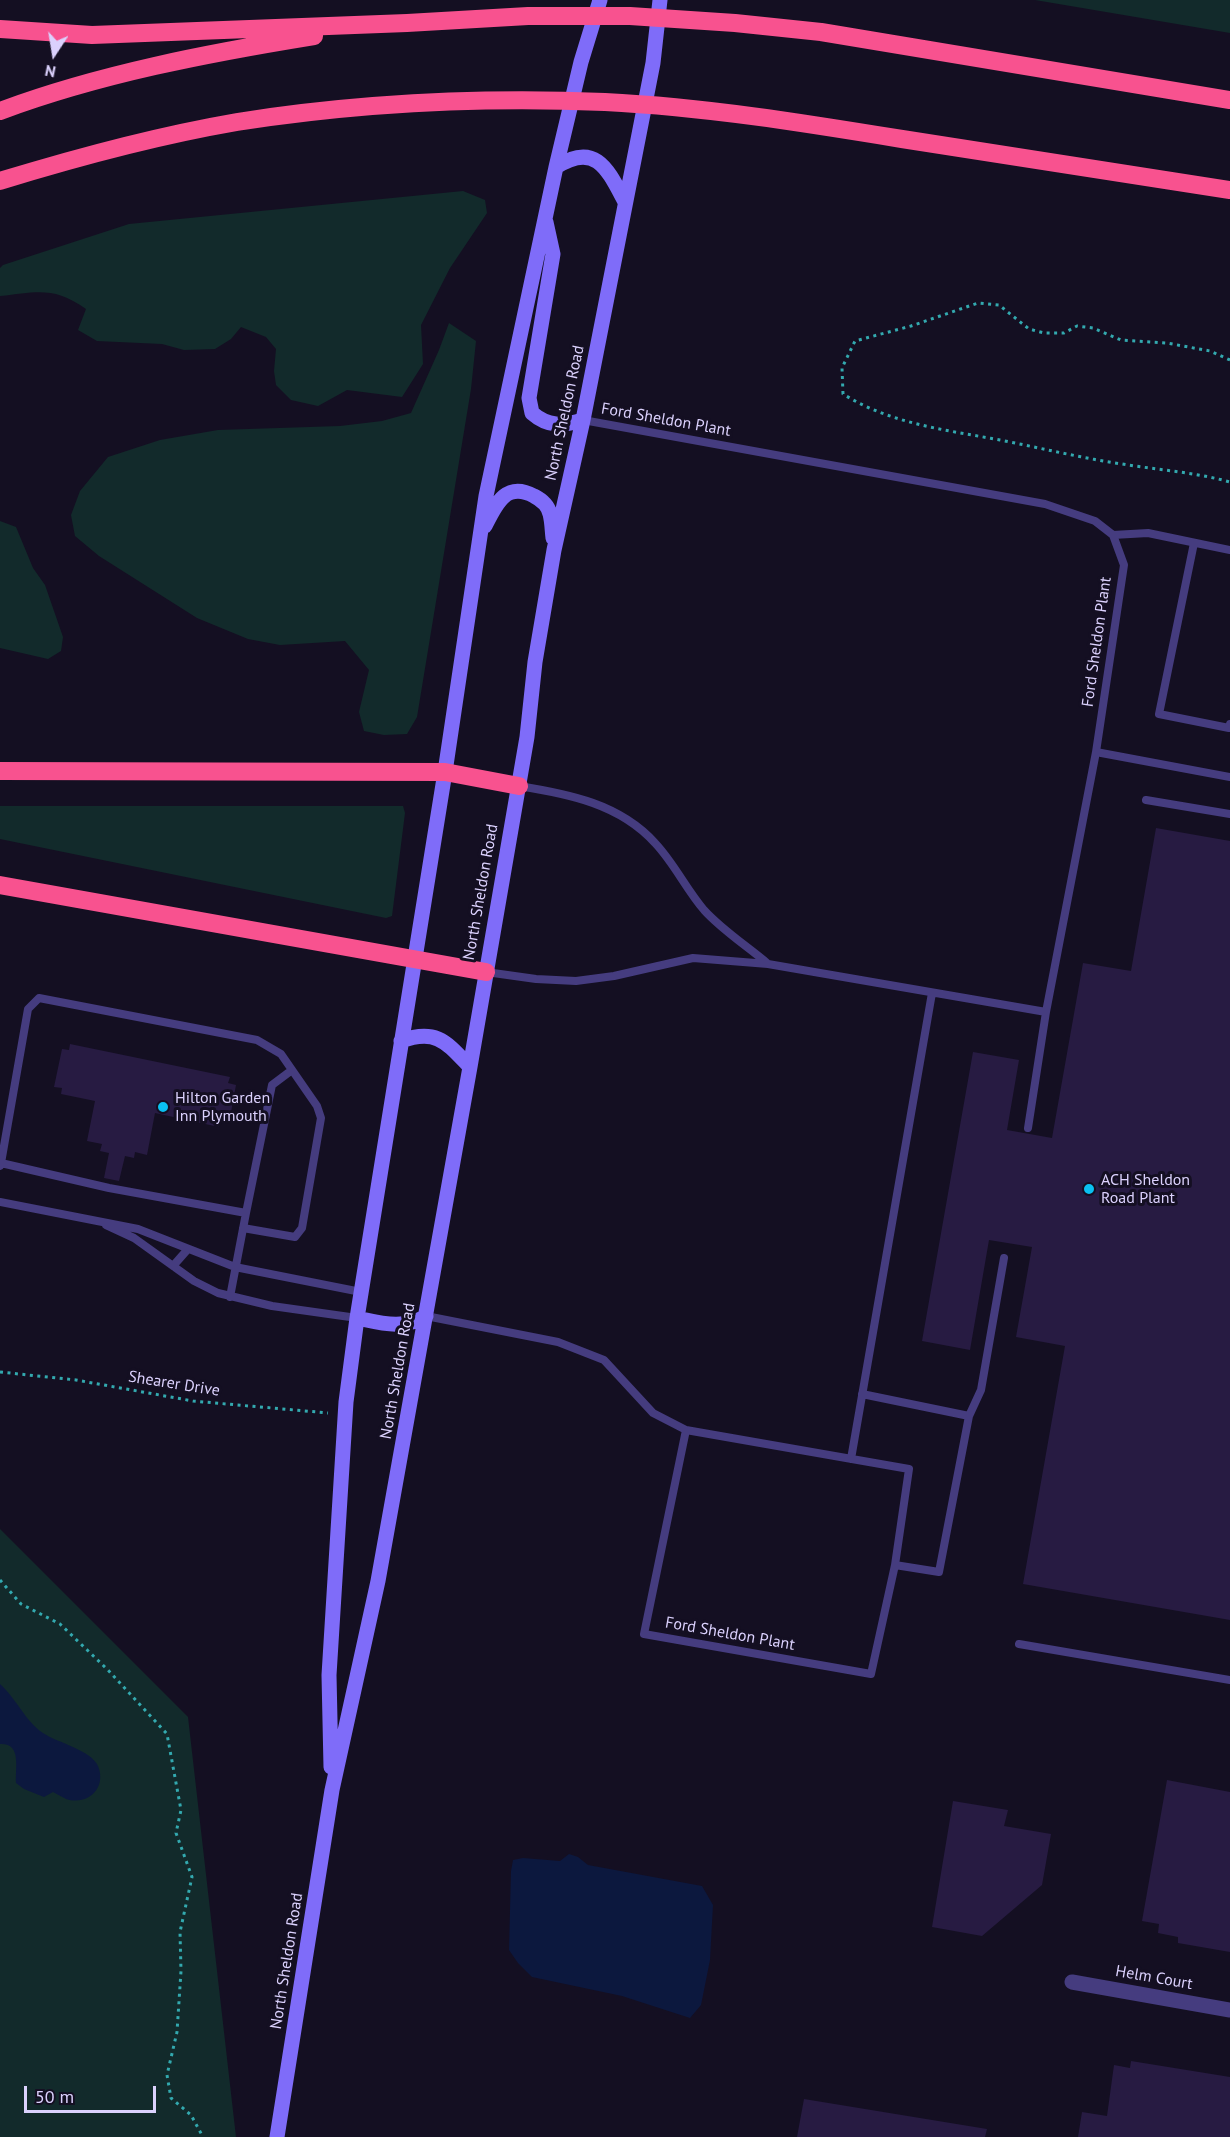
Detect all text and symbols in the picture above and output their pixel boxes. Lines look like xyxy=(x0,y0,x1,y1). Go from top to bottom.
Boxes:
north arrow xyxy=(24,24,84,84)
text: N xyxy=(43,61,57,82)
street label: North Sheldon Road xyxy=(541,344,589,482)
street label: Ford Sheldon Plant xyxy=(600,399,732,441)
street label: Ford Sheldon Plant xyxy=(1078,576,1116,708)
street label: North Sheldon Road xyxy=(460,822,502,962)
place label: Hilton Garden Inn Plymouth xyxy=(175,1088,270,1126)
marker: Hilton Garden Inn Plymouth xyxy=(156,1100,170,1114)
place label: ACH Sheldon Road Plant xyxy=(1101,1170,1190,1208)
marker: ACH Sheldon Road Plant xyxy=(1082,1182,1096,1196)
street label: North Sheldon Road xyxy=(377,1301,419,1441)
street label: Shearer Drive xyxy=(127,1367,221,1401)
street label: Ford Sheldon Plant xyxy=(664,1613,796,1655)
street label: North Sheldon Road xyxy=(267,1891,307,2031)
street label: Helm Court xyxy=(1114,1962,1194,1994)
scale bar xyxy=(27,2074,159,2112)
text: 50 m xyxy=(35,2085,74,2108)

